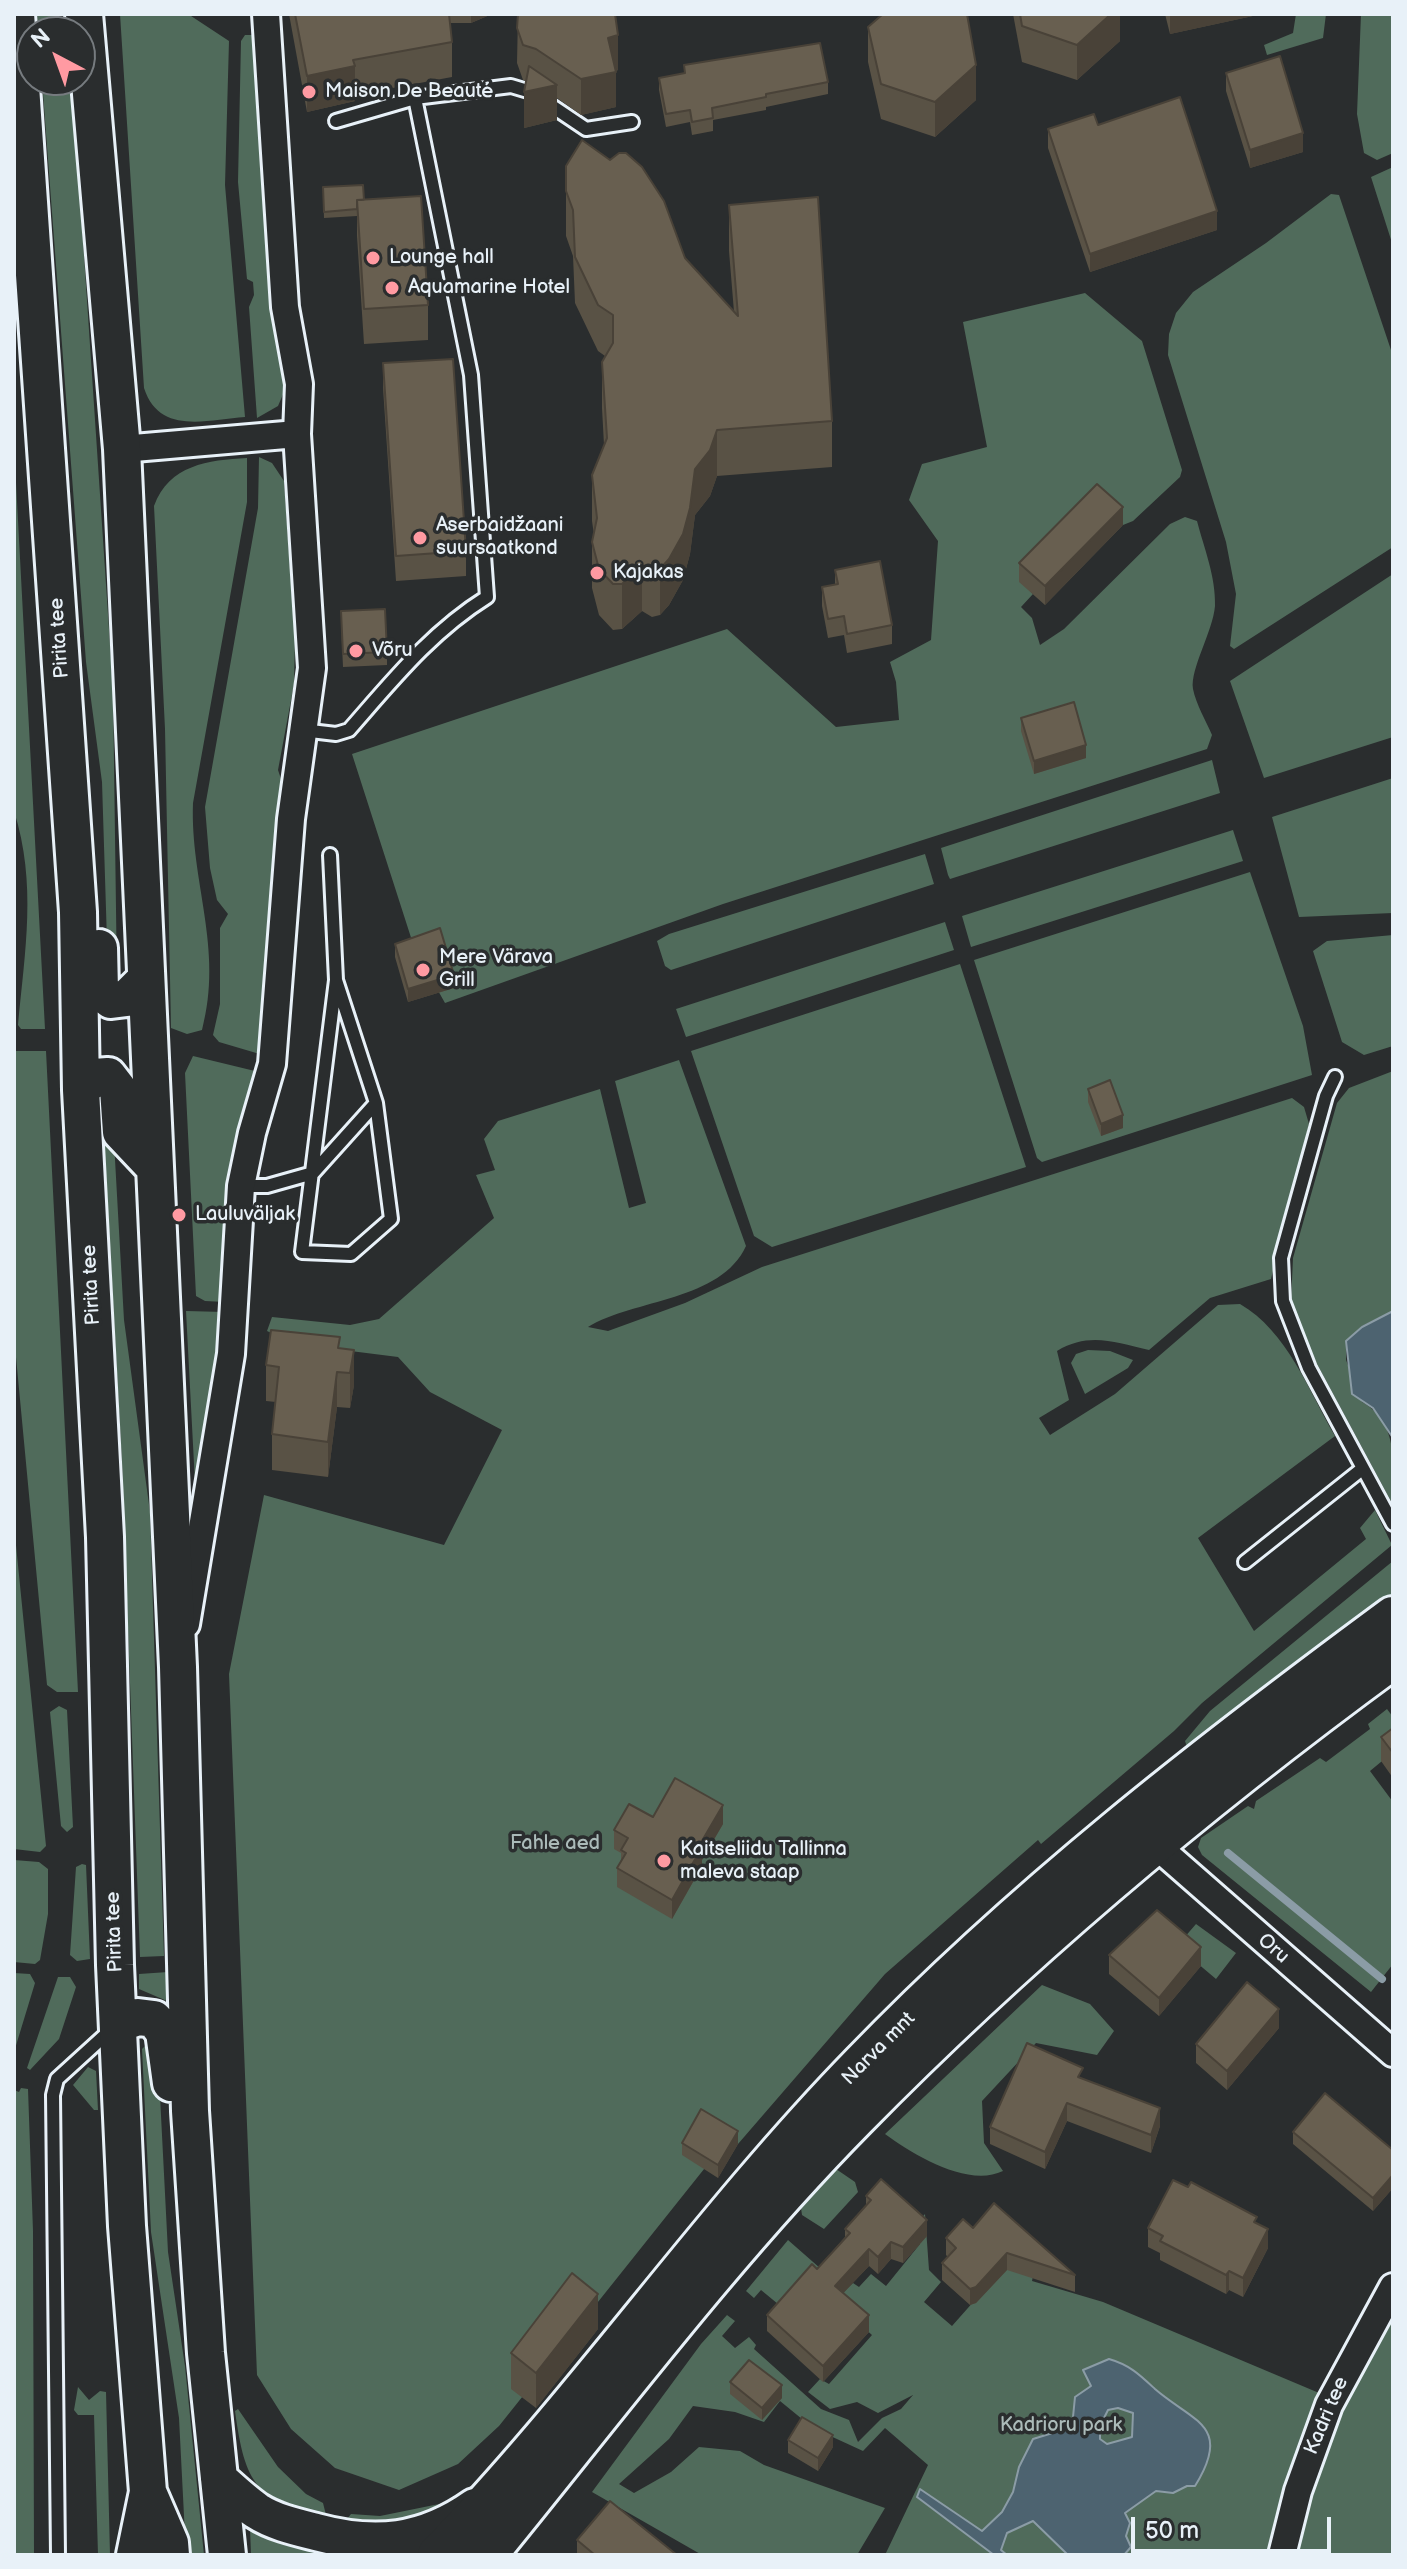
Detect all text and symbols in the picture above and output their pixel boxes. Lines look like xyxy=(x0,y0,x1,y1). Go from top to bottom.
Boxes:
north arrow xyxy=(16,16,96,96)
text: N xyxy=(26,23,56,55)
place label: Maison De Beauté xyxy=(325,80,493,104)
marker: Maison De Beauté xyxy=(300,83,318,101)
place label: Lounge hall xyxy=(389,246,494,270)
marker: Lounge hall xyxy=(364,249,382,267)
place label: Aquamarine Hotel xyxy=(408,276,570,300)
marker: Aquamarine Hotel xyxy=(383,279,401,297)
place label: Aserbaidžaani suursaatkond xyxy=(436,514,564,561)
marker: Aserbaidžaani suursaatkond xyxy=(411,529,429,547)
place label: Kajakas xyxy=(613,561,684,585)
marker: Kajakas xyxy=(588,564,606,582)
street label: Pirita tee xyxy=(45,597,75,679)
place label: Võru xyxy=(372,639,413,663)
marker: Võru xyxy=(347,642,365,660)
place label: Mere Värava Grill xyxy=(439,946,553,993)
marker: Mere Värava Grill xyxy=(414,961,432,979)
place label: Lauluväljak xyxy=(195,1203,295,1227)
marker: Lauluväljak xyxy=(170,1206,188,1224)
street label: Pirita tee xyxy=(78,1244,106,1326)
park label: Fahle aed xyxy=(510,1832,600,1856)
place label: Kaitseliidu Tallinna maleva staap xyxy=(680,1838,847,1885)
marker: Kaitseliidu Tallinna maleva staap xyxy=(655,1852,673,1870)
street label: Pirita tee xyxy=(102,1891,128,1973)
street label: Oru xyxy=(1252,1929,1294,1969)
street label: Narva mnt xyxy=(837,2007,921,2091)
street label: Kadri tee xyxy=(1300,2374,1354,2458)
park label: Kadrioru park xyxy=(1000,2414,1122,2438)
scale bar xyxy=(1135,2501,1335,2551)
text: 50 m xyxy=(1145,2516,1199,2545)

